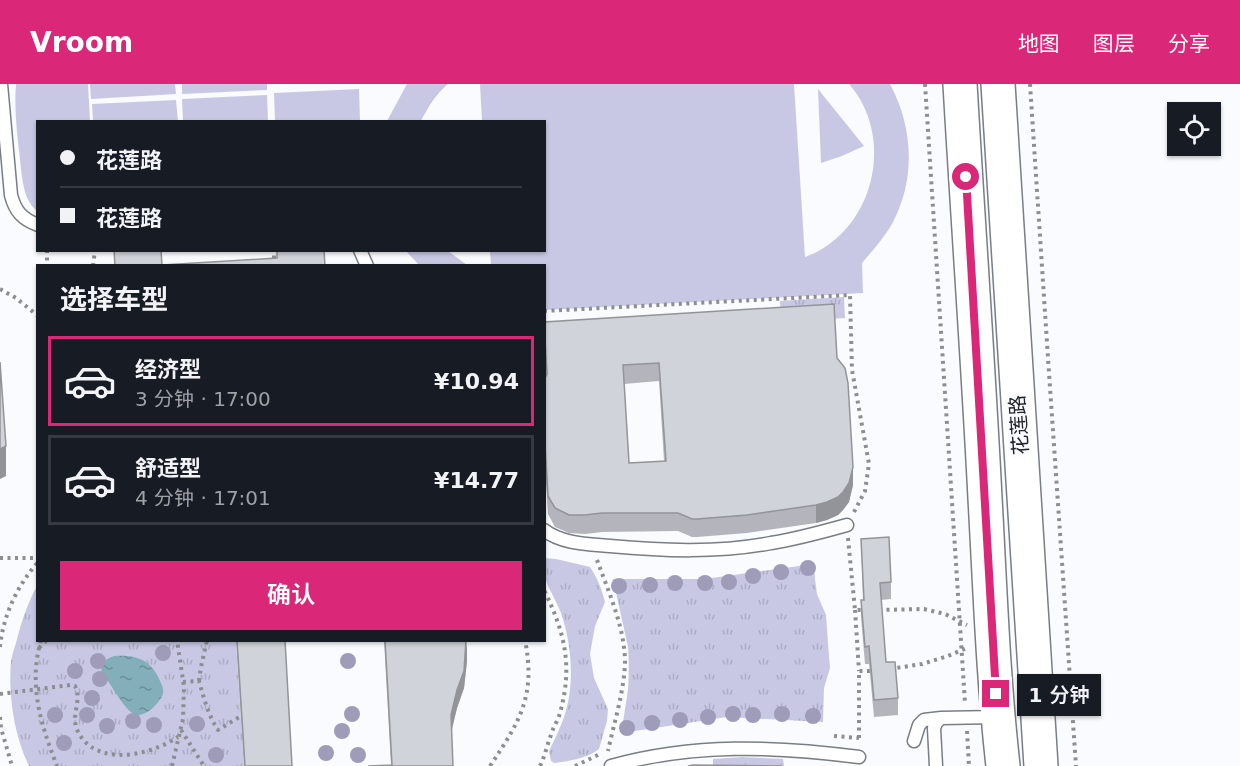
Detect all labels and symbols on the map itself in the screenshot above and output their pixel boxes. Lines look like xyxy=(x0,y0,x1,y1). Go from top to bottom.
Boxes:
route start xyxy=(952,163,979,190)
street label: 花莲路 xyxy=(1005,394,1033,456)
callout: 1 分钟 xyxy=(1017,673,1101,715)
route end xyxy=(982,680,1009,707)

